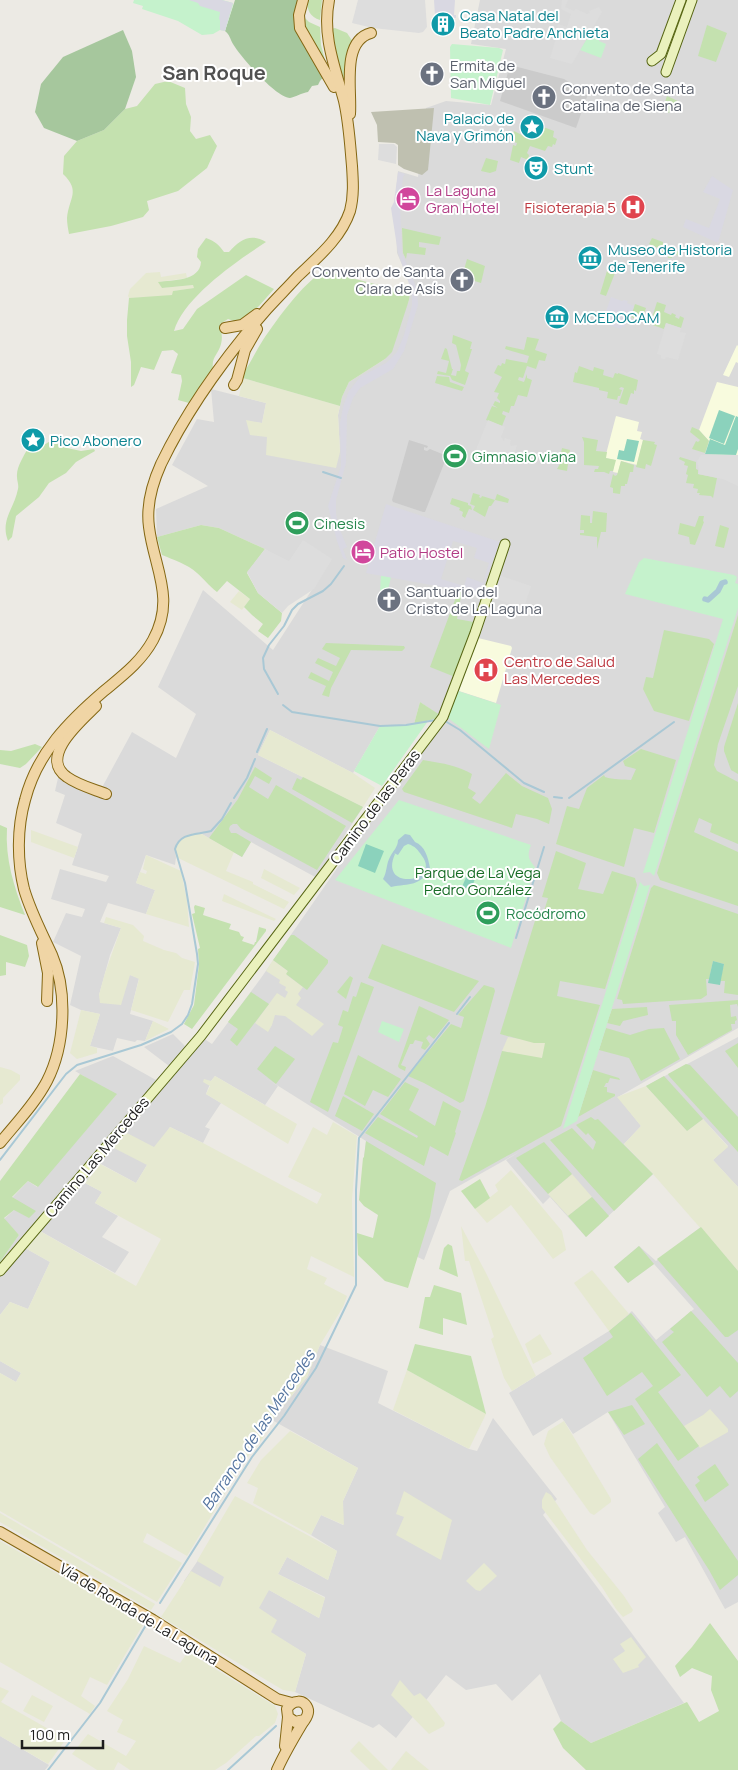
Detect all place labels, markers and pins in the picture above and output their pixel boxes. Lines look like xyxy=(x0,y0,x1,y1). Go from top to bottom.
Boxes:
place label: Casa Natal del Beato Padre Anchieta xyxy=(460,5,609,43)
building icon: Casa Natal del Beato Padre Anchieta xyxy=(430,11,456,37)
place label: Ermita de San Miguel xyxy=(450,55,526,93)
church icon: Ermita de San Miguel xyxy=(419,61,445,87)
place label: Convento de Santa Catalina de Siena xyxy=(562,78,694,116)
church icon: Convento de Santa Catalina de Siena xyxy=(531,84,557,110)
place label: Palacio de Nava y Grimón xyxy=(416,108,514,146)
place icon: Palacio de Nava y Grimón xyxy=(519,114,545,140)
theatre icon: Stunt xyxy=(523,155,549,181)
place label: Stunt xyxy=(554,158,593,179)
place label: La Laguna Gran Hotel xyxy=(426,180,499,218)
hotel icon: La Laguna Gran Hotel xyxy=(395,186,421,212)
hospital icon: Fisioterapia 5 xyxy=(620,194,646,220)
place label: Fisioterapia 5 xyxy=(524,197,616,218)
place label: Museo de Historia de Tenerife xyxy=(608,239,732,277)
museum icon: Museo de Historia de Tenerife xyxy=(577,245,603,271)
place label: Convento de Santa Clara de Asís xyxy=(312,261,444,299)
church icon: Convento de Santa Clara de Asís xyxy=(449,267,475,293)
museum icon: MCEDOCAM xyxy=(544,304,570,330)
place label: MCEDOCAM xyxy=(574,307,659,328)
place icon: Pico Abonero xyxy=(20,427,46,453)
place label: Pico Abonero xyxy=(50,430,142,451)
sports icon: Gimnasio viana xyxy=(442,443,468,469)
place label: Gimnasio viana xyxy=(472,446,576,467)
sports icon: Cinesis xyxy=(284,510,310,536)
place label: Cinesis xyxy=(314,513,365,534)
hotel icon: Patio Hostel xyxy=(350,539,376,565)
place label: Patio Hostel xyxy=(380,542,463,563)
place label: Santuario del Cristo de La Laguna xyxy=(406,581,542,619)
church icon: Santuario del Cristo de La Laguna xyxy=(376,587,402,613)
place label: Centro de Salud Las Mercedes xyxy=(504,651,615,689)
hospital icon: Centro de Salud Las Mercedes xyxy=(473,657,499,683)
sports icon: Rocódromo xyxy=(475,900,501,926)
place label: Rocódromo xyxy=(506,903,586,924)

